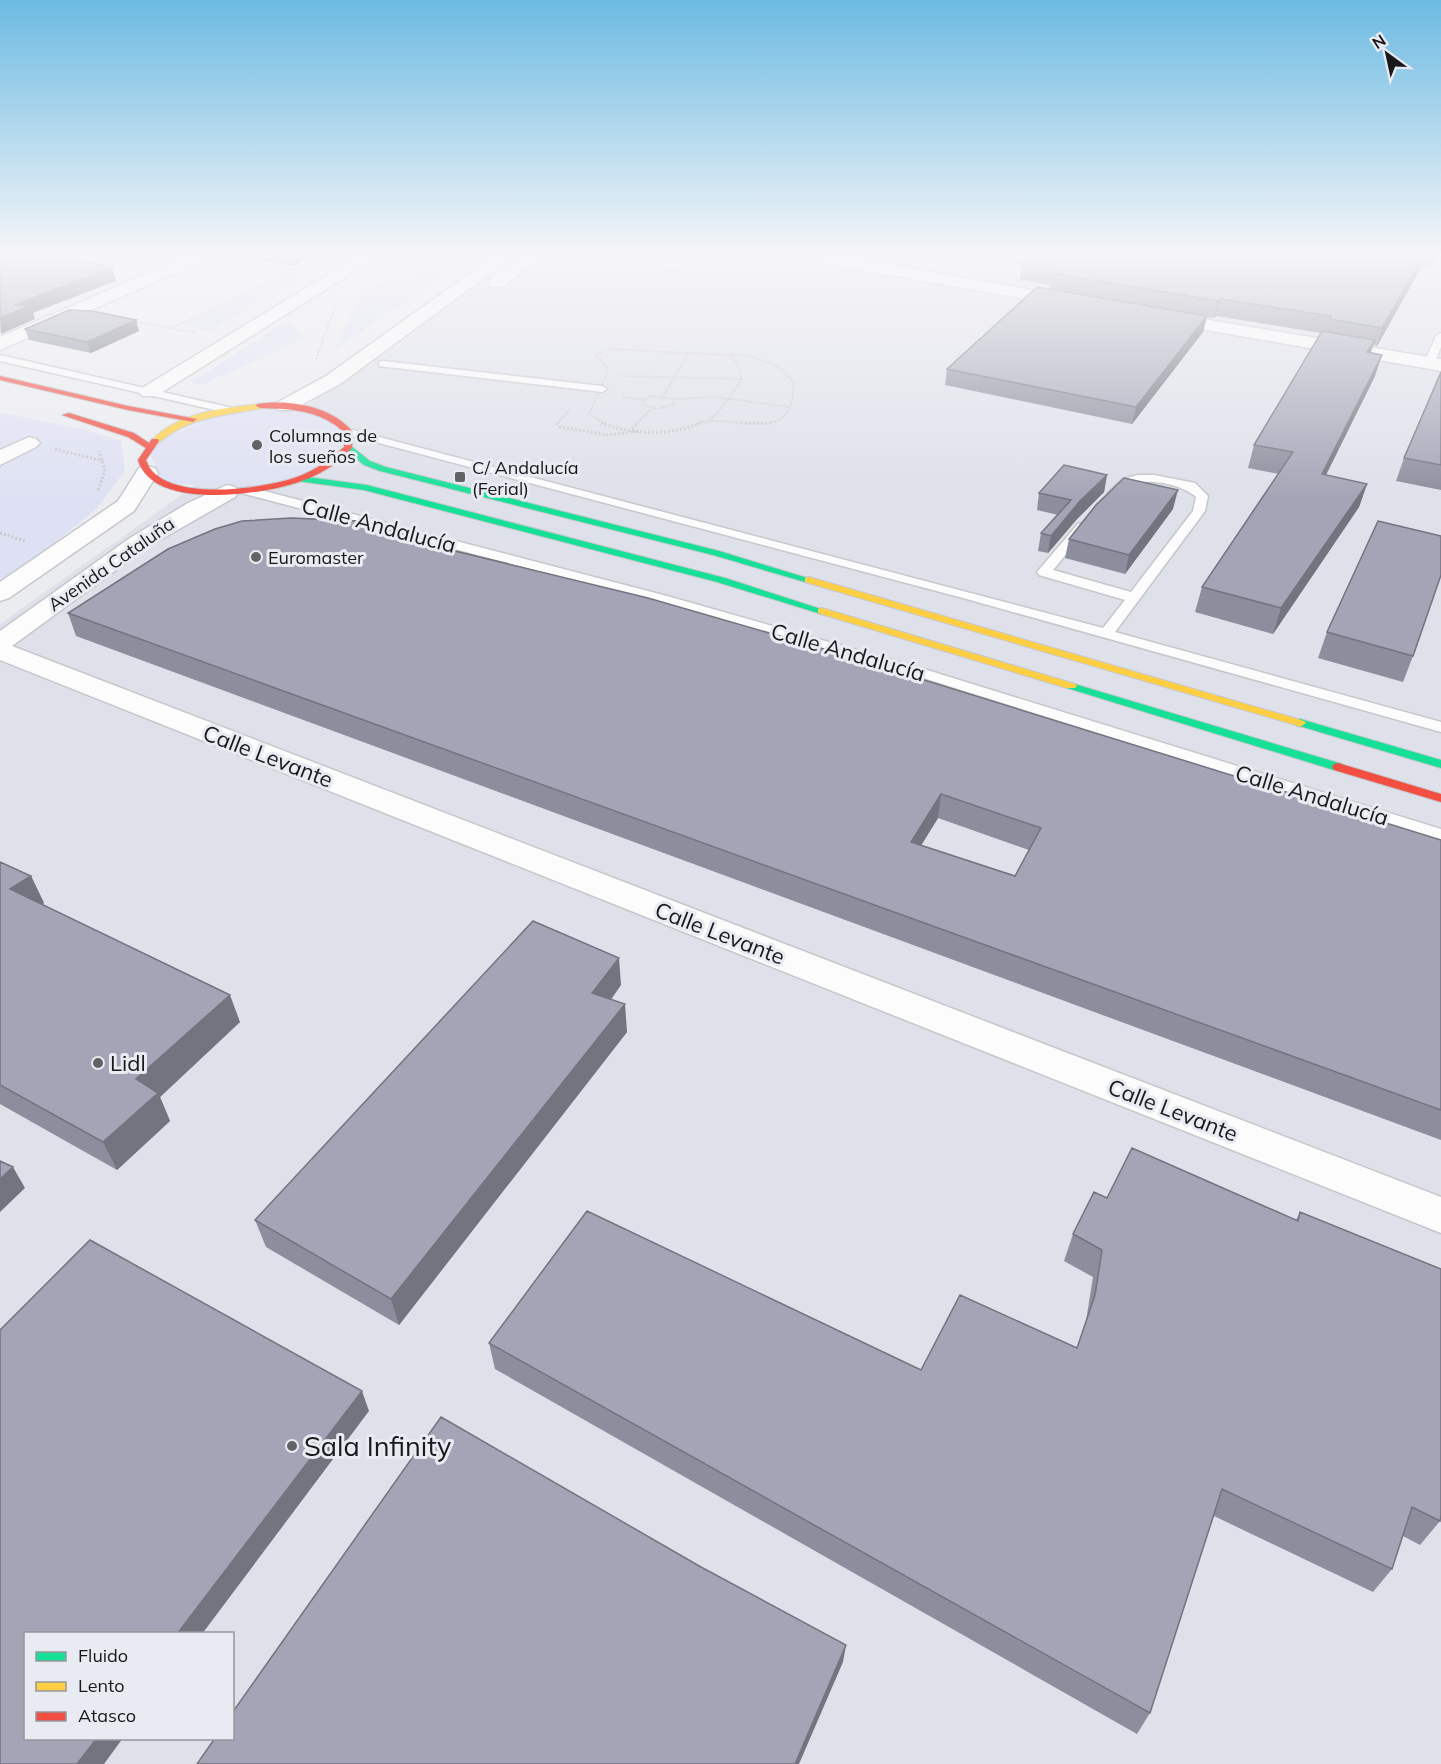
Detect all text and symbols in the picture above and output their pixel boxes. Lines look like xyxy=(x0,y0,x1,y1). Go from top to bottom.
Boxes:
north arrow xyxy=(1357,24,1417,84)
text: N xyxy=(1368,30,1389,53)
place label: Columnas de los sueños xyxy=(269,424,377,468)
marker: Columnas de los sueños xyxy=(250,438,264,452)
place label: C/ Andalucía (Ferial) xyxy=(472,456,579,500)
marker: C/ Andalucía (Ferial) xyxy=(453,470,467,484)
street label: Calle Andalucía xyxy=(299,491,459,559)
street label: Avenida Cataluña xyxy=(43,512,179,616)
place label: Euromaster xyxy=(268,546,364,569)
marker: Euromaster xyxy=(249,550,263,564)
street label: Calle Andalucía xyxy=(768,617,928,687)
street label: Calle Levante xyxy=(199,718,337,794)
street label: Calle Andalucía xyxy=(1232,758,1392,832)
street label: Calle Levante xyxy=(651,895,789,971)
place label: Lidl xyxy=(110,1049,146,1077)
marker: Lidl xyxy=(91,1056,105,1070)
street label: Calle Levante xyxy=(1104,1072,1242,1148)
place label: Sala Infinity xyxy=(304,1429,452,1463)
marker: Sala Infinity xyxy=(285,1439,299,1453)
legend xyxy=(24,1632,234,1740)
text: Fluido xyxy=(78,1644,128,1667)
text: Lento xyxy=(78,1674,125,1697)
text: Atasco xyxy=(78,1704,136,1727)

